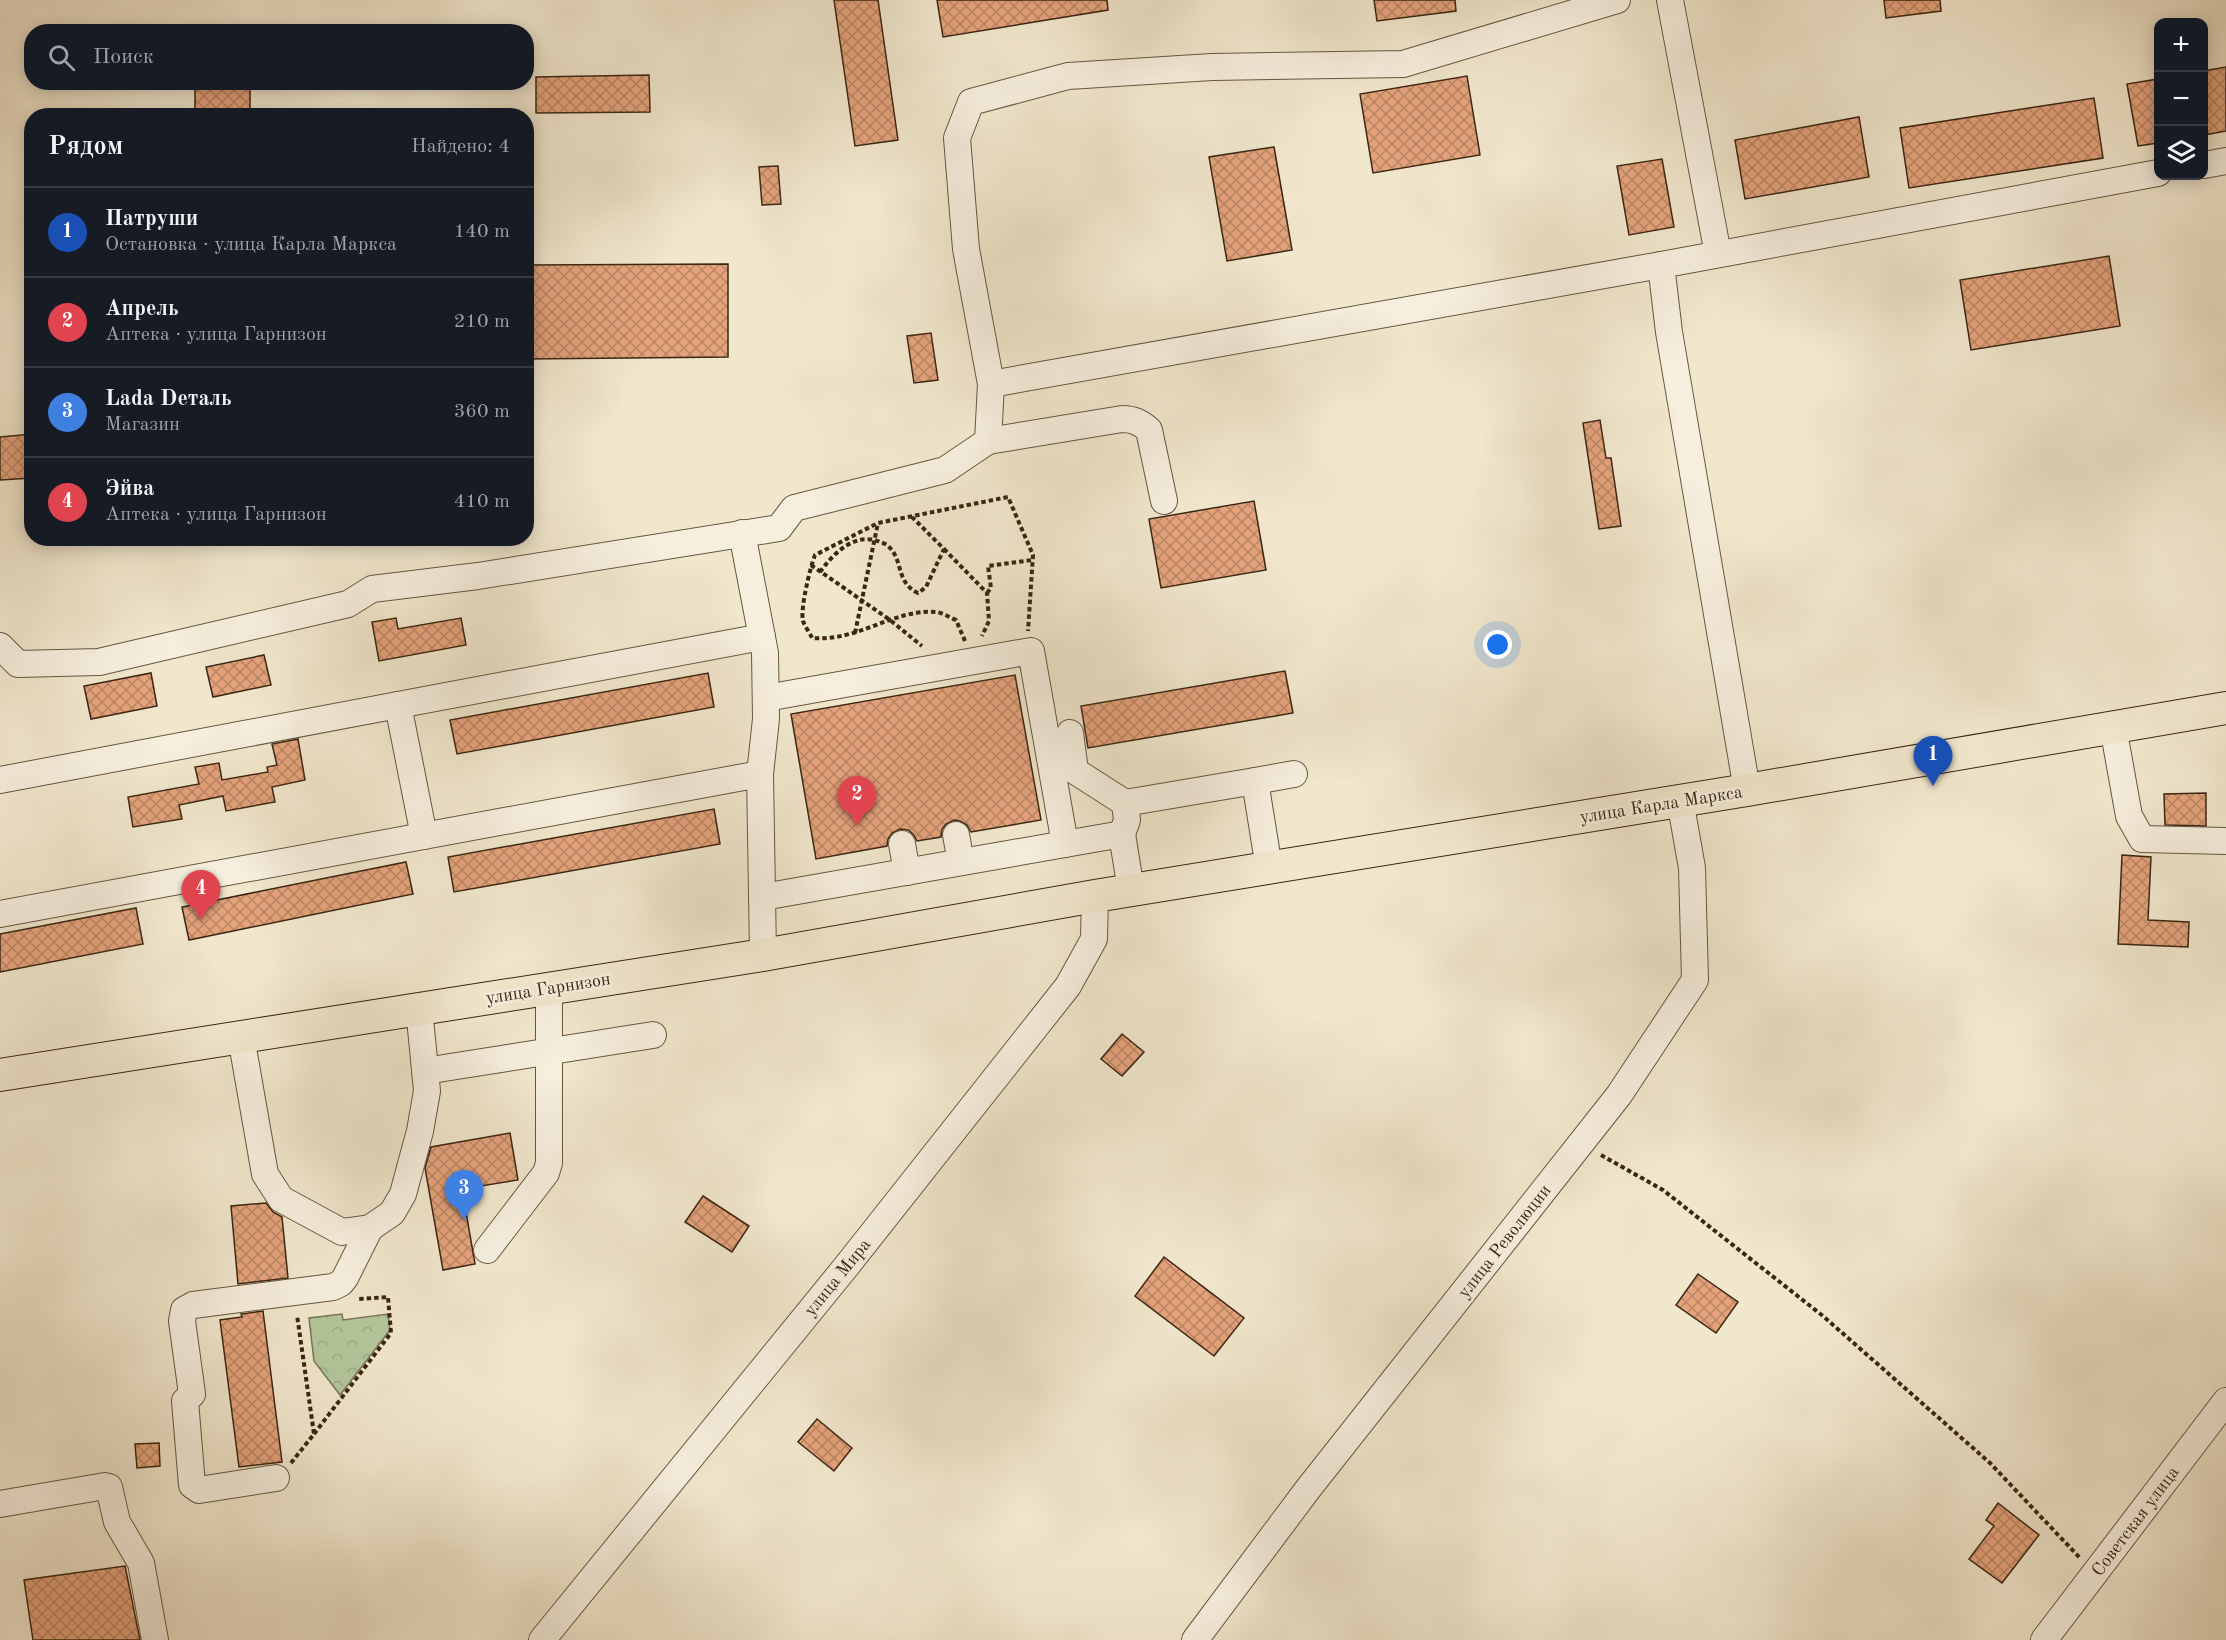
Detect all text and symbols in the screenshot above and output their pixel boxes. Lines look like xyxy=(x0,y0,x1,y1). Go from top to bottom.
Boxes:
map controls xyxy=(2154,18,2208,180)
button: + xyxy=(2154,18,2208,72)
search box xyxy=(24,24,534,90)
icon: search xyxy=(45,41,78,74)
text: Поиск xyxy=(93,46,154,68)
button: − xyxy=(2154,72,2208,126)
button: layers xyxy=(2154,126,2208,180)
text: Рядом xyxy=(48,134,123,160)
text: Найдено: 4 xyxy=(411,137,510,157)
text: Патруши xyxy=(105,208,198,230)
text: 1 xyxy=(62,222,73,242)
text: 140 m xyxy=(454,222,510,242)
text: Остановка · улица Карла Маркса xyxy=(105,235,397,255)
text: Апрель xyxy=(105,298,179,320)
text: 2 xyxy=(62,312,73,332)
text: 210 m xyxy=(454,312,510,332)
text: Аптека · улица Гарнизон xyxy=(105,325,327,345)
text: Lada Dеталь xyxy=(105,388,232,410)
text: 3 xyxy=(62,402,73,422)
text: 360 m xyxy=(454,402,510,422)
text: Магазин xyxy=(105,415,180,435)
text: Эйва xyxy=(105,478,154,500)
text: 4 xyxy=(62,492,73,512)
text: 410 m xyxy=(454,492,510,512)
text: Аптека · улица Гарнизон xyxy=(105,505,327,525)
your location xyxy=(1483,630,1512,659)
pin: 1 xyxy=(1914,736,1952,786)
pin: 2 xyxy=(838,776,876,826)
street label: улица Карла Маркса xyxy=(1579,783,1744,827)
pin: 4 xyxy=(182,870,220,920)
street label: улица Гарнизон xyxy=(484,970,612,1008)
pin: 3 xyxy=(444,1170,484,1220)
street label: улица Революции xyxy=(1455,1182,1554,1302)
street label: улица Мира xyxy=(801,1235,874,1320)
street label: Советская улица xyxy=(2089,1463,2183,1580)

